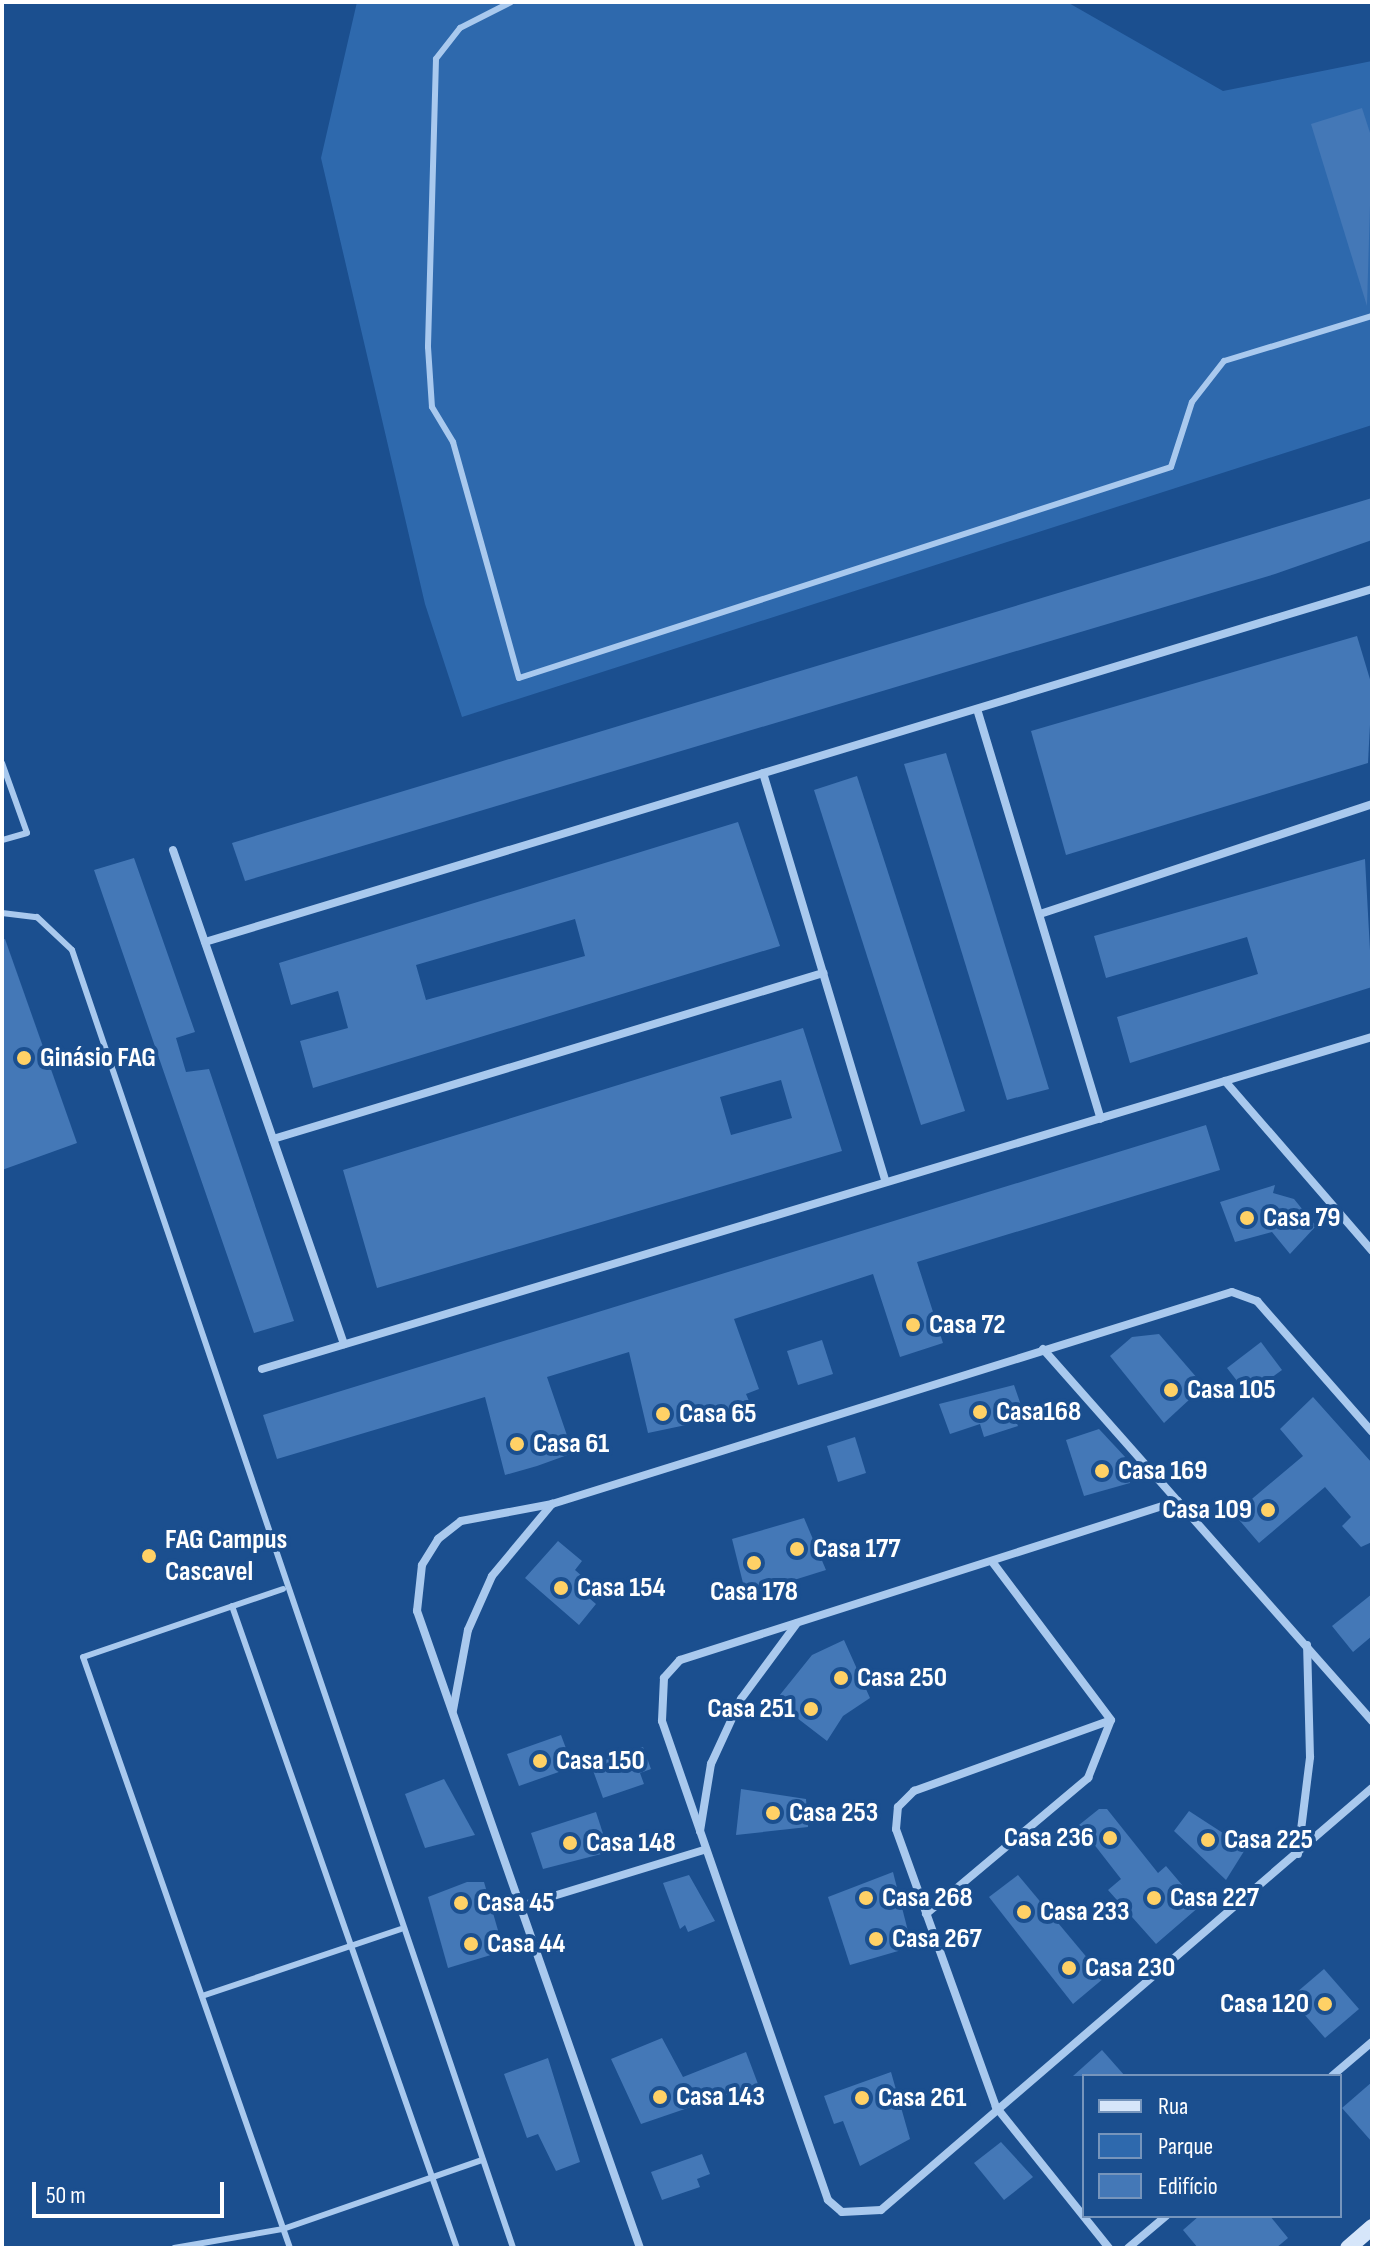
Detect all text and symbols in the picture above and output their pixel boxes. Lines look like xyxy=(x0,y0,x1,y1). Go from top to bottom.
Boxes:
place label: Ginásio FAG xyxy=(40,1041,156,1075)
marker: Ginásio FAG xyxy=(15,1049,33,1067)
place label: Casa 79 xyxy=(1263,1201,1341,1235)
marker: Casa 79 xyxy=(1238,1209,1256,1227)
place label: Casa 72 xyxy=(929,1308,1006,1342)
marker: Casa 72 xyxy=(904,1316,922,1334)
place label: Casa 105 xyxy=(1187,1373,1276,1407)
marker: Casa 105 xyxy=(1162,1381,1180,1399)
place label: Casa168 xyxy=(996,1395,1081,1429)
place label: Casa 65 xyxy=(679,1397,757,1431)
marker: Casa168 xyxy=(971,1403,989,1421)
marker: Casa 65 xyxy=(654,1405,672,1423)
place label: Casa 61 xyxy=(533,1427,609,1461)
marker: Casa 61 xyxy=(508,1435,526,1453)
place label: Casa 169 xyxy=(1118,1454,1207,1488)
marker: Casa 169 xyxy=(1093,1462,1111,1480)
place label: Casa 109 xyxy=(1162,1493,1252,1527)
marker: Casa 109 xyxy=(1259,1501,1277,1519)
place label: FAG Campus Cascavel xyxy=(165,1523,287,1589)
place label: Casa 177 xyxy=(813,1532,900,1566)
marker: Casa 177 xyxy=(788,1540,806,1558)
marker: FAG Campus Cascavel xyxy=(140,1547,158,1565)
marker: Casa 178 xyxy=(745,1554,763,1572)
place label: Casa 154 xyxy=(577,1571,666,1605)
place label: Casa 178 xyxy=(710,1575,798,1609)
marker: Casa 154 xyxy=(552,1579,570,1597)
place label: Casa 250 xyxy=(857,1661,947,1695)
marker: Casa 250 xyxy=(832,1669,850,1687)
place label: Casa 251 xyxy=(707,1692,795,1726)
marker: Casa 251 xyxy=(802,1700,820,1718)
place label: Casa 150 xyxy=(556,1744,645,1778)
marker: Casa 150 xyxy=(531,1752,549,1770)
place label: Casa 253 xyxy=(789,1796,878,1830)
marker: Casa 253 xyxy=(764,1804,782,1822)
place label: Casa 236 xyxy=(1004,1821,1094,1855)
place label: Casa 225 xyxy=(1224,1823,1313,1857)
place label: Casa 148 xyxy=(586,1826,676,1860)
marker: Casa 236 xyxy=(1101,1829,1119,1847)
marker: Casa 225 xyxy=(1199,1831,1217,1849)
marker: Casa 148 xyxy=(561,1834,579,1852)
place label: Casa 268 xyxy=(882,1881,973,1915)
place label: Casa 227 xyxy=(1170,1881,1259,1915)
place label: Casa 45 xyxy=(477,1886,554,1920)
marker: Casa 268 xyxy=(857,1889,875,1907)
marker: Casa 227 xyxy=(1145,1889,1163,1907)
marker: Casa 45 xyxy=(452,1894,470,1912)
place label: Casa 233 xyxy=(1040,1895,1130,1929)
marker: Casa 233 xyxy=(1015,1903,1033,1921)
place label: Casa 267 xyxy=(892,1922,982,1956)
place label: Casa 44 xyxy=(487,1927,565,1961)
marker: Casa 267 xyxy=(867,1930,885,1948)
marker: Casa 44 xyxy=(462,1935,480,1953)
place label: Casa 230 xyxy=(1085,1951,1175,1985)
marker: Casa 230 xyxy=(1060,1959,1078,1977)
place label: Casa 120 xyxy=(1220,1987,1309,2021)
marker: Casa 120 xyxy=(1316,1995,1334,2013)
legend xyxy=(1082,2074,1342,2218)
place label: Casa 143 xyxy=(676,2080,765,2114)
place label: Casa 261 xyxy=(878,2081,967,2115)
marker: Casa 143 xyxy=(651,2088,669,2106)
marker: Casa 261 xyxy=(853,2089,871,2107)
text: Rua xyxy=(1158,2092,1188,2121)
text: Parque xyxy=(1158,2132,1213,2161)
scale bar xyxy=(36,2166,228,2216)
text: Edifício xyxy=(1158,2172,1218,2201)
text: 50 m xyxy=(46,2181,86,2210)

